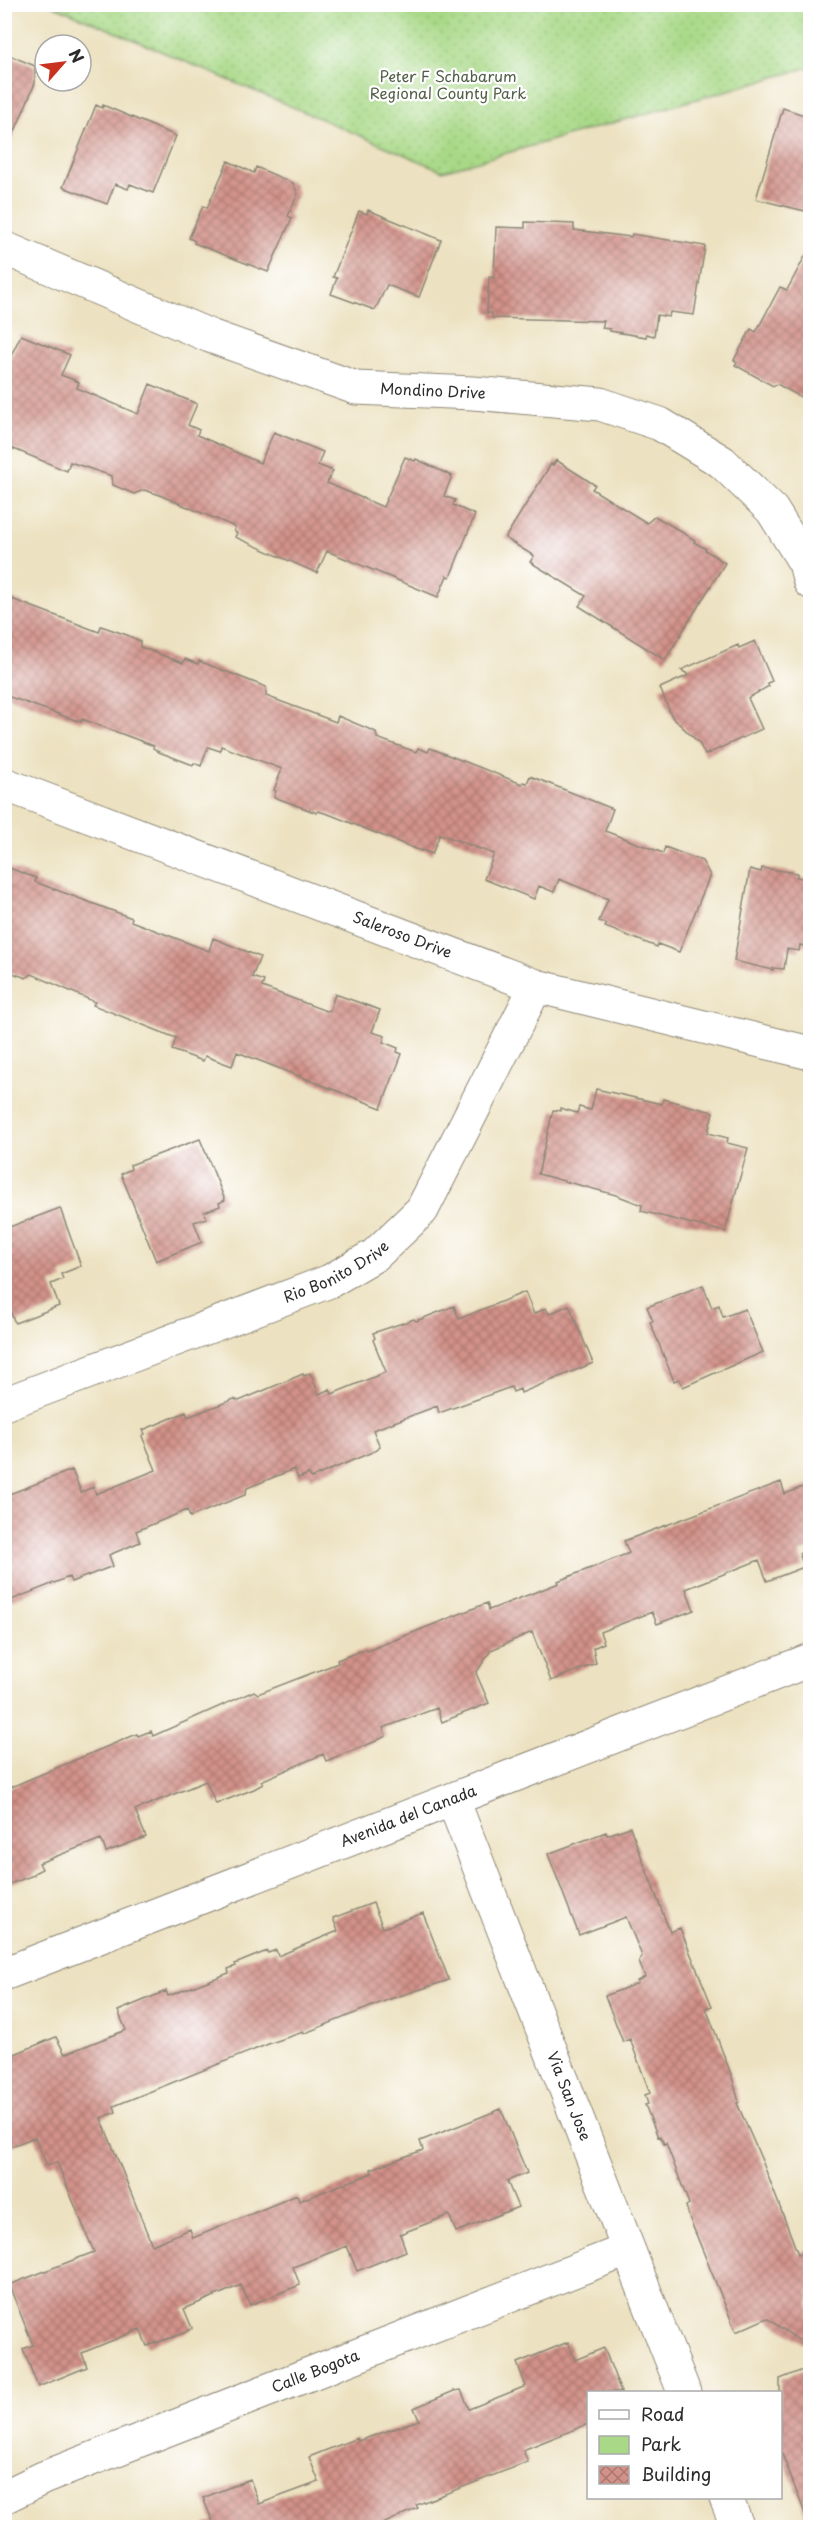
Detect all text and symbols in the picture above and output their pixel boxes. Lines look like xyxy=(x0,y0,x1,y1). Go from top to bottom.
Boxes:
north arrow xyxy=(33,33,93,93)
text: N xyxy=(64,44,91,67)
park label: Peter F Schabarum Regional County Park xyxy=(370,64,526,104)
street label: Mondino Drive xyxy=(380,376,487,404)
street label: Saleroso Drive xyxy=(350,905,456,963)
street label: Rio Bonito Drive xyxy=(280,1234,394,1308)
street label: Avenida del Canada xyxy=(336,1778,480,1852)
street label: Via San Jose xyxy=(542,2048,598,2144)
street label: Calle Bogota xyxy=(268,2342,363,2398)
legend xyxy=(587,2391,782,2499)
text: Road xyxy=(641,2400,685,2427)
text: Park xyxy=(641,2430,681,2457)
text: Building xyxy=(641,2460,711,2487)

